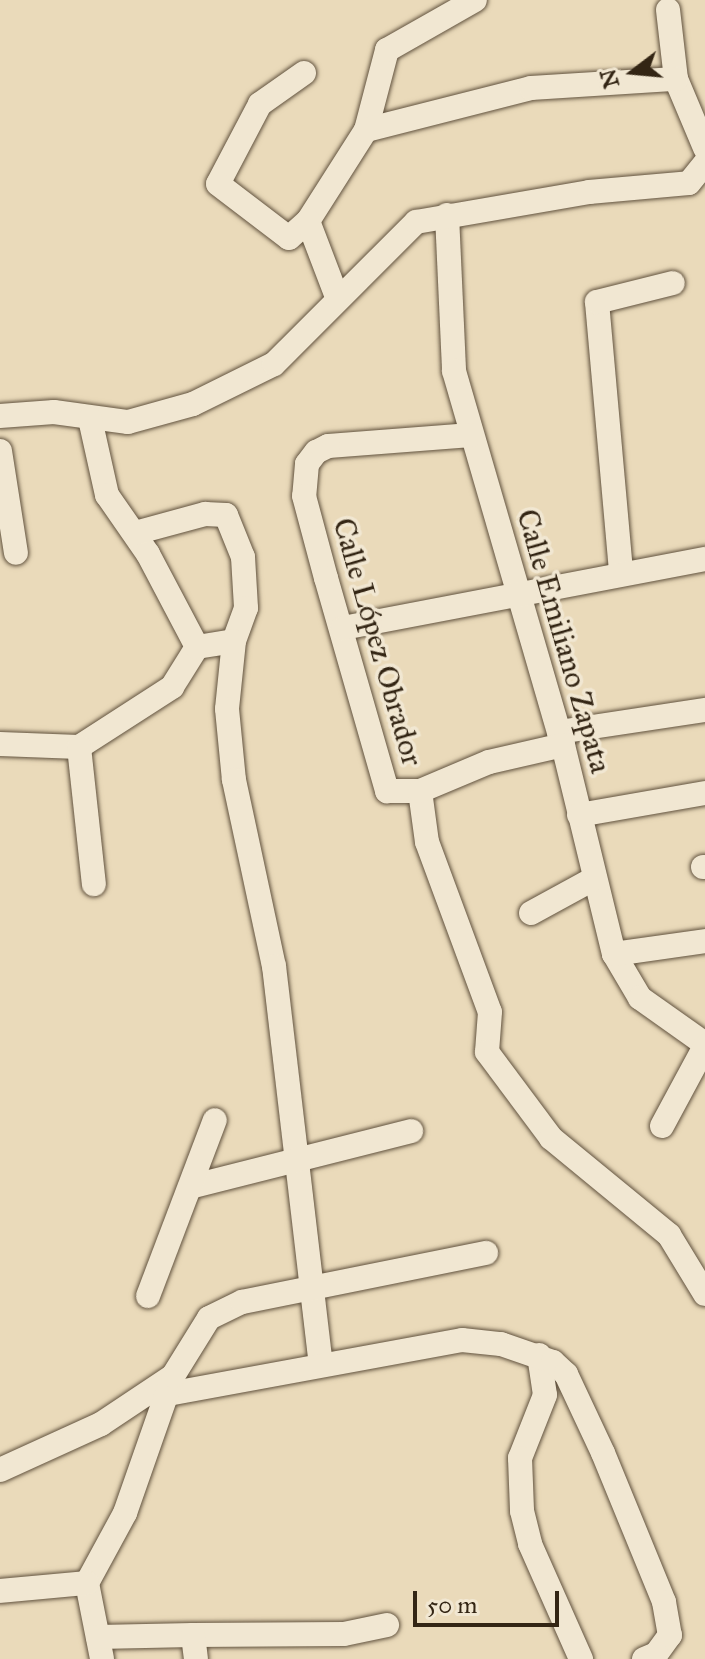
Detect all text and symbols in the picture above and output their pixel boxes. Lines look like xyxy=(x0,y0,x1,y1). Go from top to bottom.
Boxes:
north arrow xyxy=(593,32,673,112)
text: N xyxy=(594,66,625,91)
street label: Calle Emiliano Zapata xyxy=(509,505,619,777)
street label: Calle López Obrador xyxy=(325,514,431,770)
scale bar xyxy=(417,1575,563,1625)
text: 50 m xyxy=(427,1590,477,1620)

